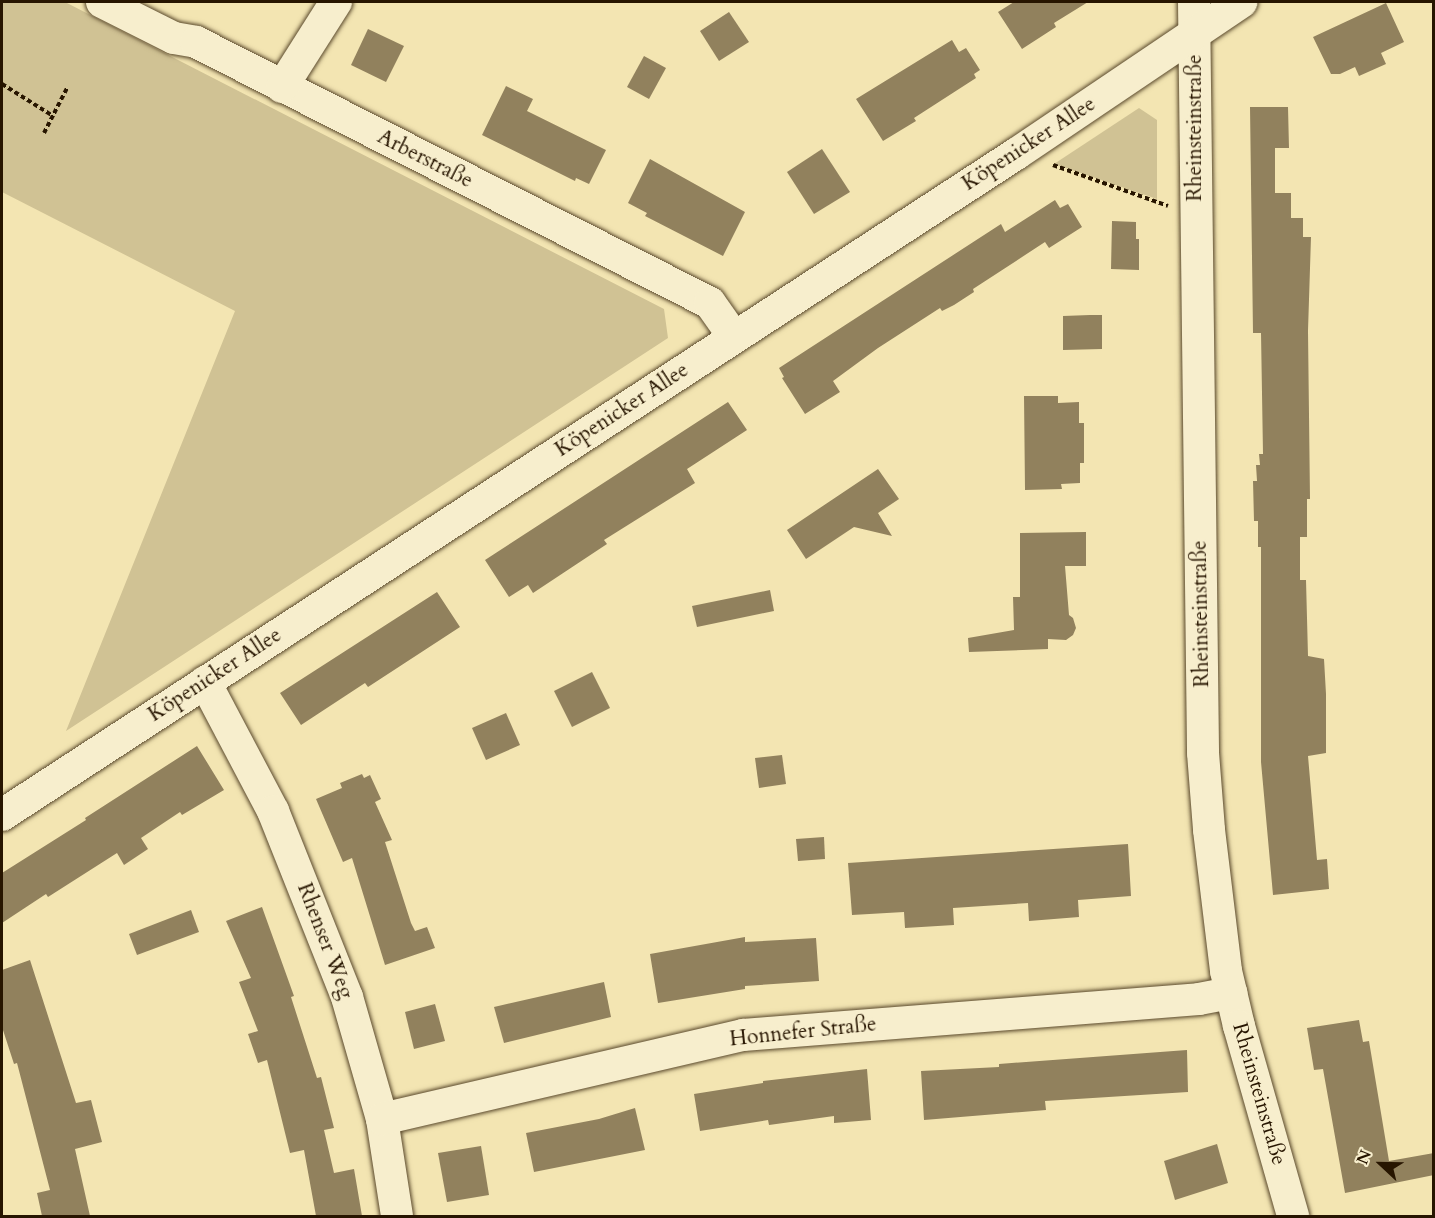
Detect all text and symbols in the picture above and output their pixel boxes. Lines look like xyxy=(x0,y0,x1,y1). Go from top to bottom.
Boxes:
street label: Rheinsteinstraße xyxy=(1182,55,1208,201)
street label: Köpenicker Allee xyxy=(958,92,1100,196)
street label: Arberstraße xyxy=(373,124,477,194)
street label: Köpenicker Allee xyxy=(551,358,693,462)
street label: Rheinsteinstraße xyxy=(1187,540,1215,688)
street label: Köpenicker Allee xyxy=(144,623,286,727)
street label: Rhenser Weg xyxy=(291,880,359,1002)
street label: Honnefer Straße xyxy=(728,1012,878,1052)
street label: Rheinsteinstraße xyxy=(1227,1020,1291,1168)
north arrow xyxy=(1351,1134,1411,1194)
text: N xyxy=(1352,1147,1377,1168)

